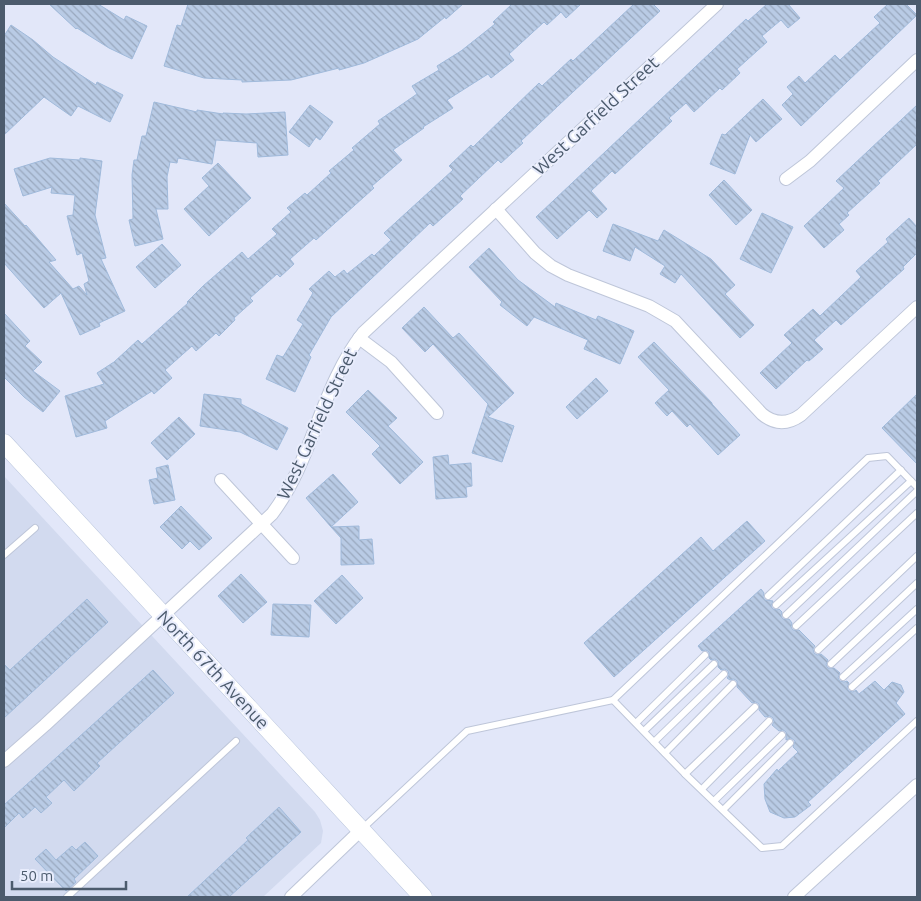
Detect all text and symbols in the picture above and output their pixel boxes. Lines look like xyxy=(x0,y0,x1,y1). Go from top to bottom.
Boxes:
street label: West Garfield Street xyxy=(528,52,662,179)
street label: West Garfield Street xyxy=(272,345,360,502)
street label: North 67th Avenue xyxy=(154,606,274,732)
scale bar xyxy=(12,858,126,890)
text: 50 m xyxy=(20,867,53,884)

